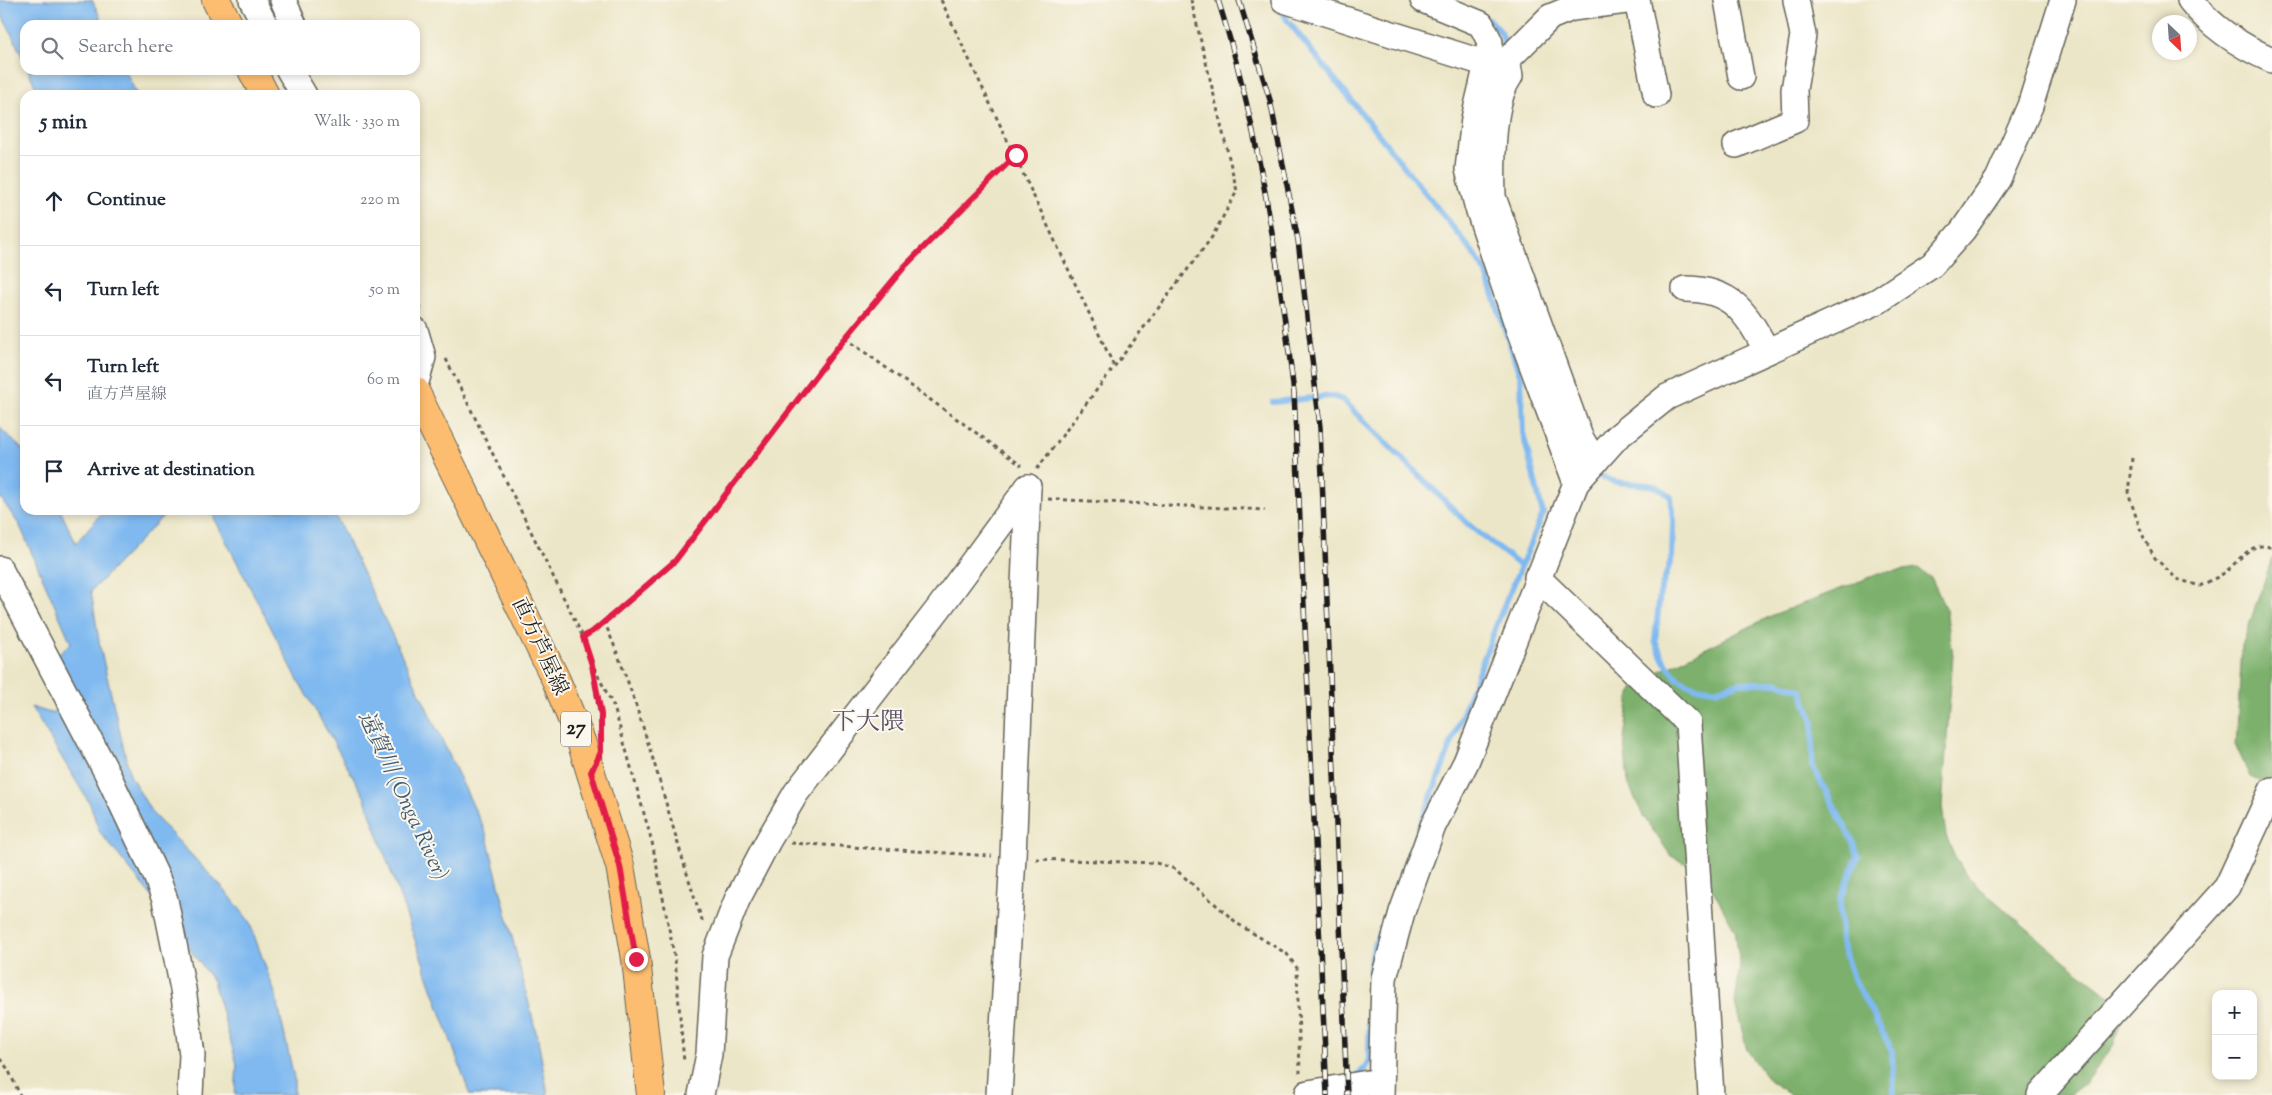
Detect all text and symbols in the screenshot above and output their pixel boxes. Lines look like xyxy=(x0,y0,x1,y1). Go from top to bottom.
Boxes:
north arrow xyxy=(2152,15,2197,60)
search box xyxy=(20,20,420,75)
icon: search xyxy=(38,34,66,62)
text: Search here xyxy=(78,34,173,61)
text: 5 min xyxy=(40,108,87,138)
text: Walk · 330 m xyxy=(314,111,400,134)
route start xyxy=(1005,144,1028,167)
icon: ahead xyxy=(40,187,68,215)
text: Continue xyxy=(87,187,166,214)
text: 220 m xyxy=(360,189,400,212)
icon: left xyxy=(40,277,68,305)
text: Turn left xyxy=(87,277,159,304)
text: 50 m xyxy=(369,279,400,302)
text: Turn left xyxy=(87,354,159,381)
icon: left xyxy=(40,367,68,395)
text: 60 m xyxy=(367,369,400,392)
text: 直方芦屋線 xyxy=(87,384,167,407)
icon: arrive xyxy=(40,457,68,485)
text: Arrive at destination xyxy=(87,457,255,484)
street label: 直方芦屋線 xyxy=(503,593,575,701)
water label: 遠賀川 (Onga River) xyxy=(349,706,455,886)
district label: 下大隈 xyxy=(832,706,904,740)
road number: 27 xyxy=(561,712,591,746)
route end xyxy=(625,948,648,971)
map controls xyxy=(2212,990,2257,1080)
button: + xyxy=(2212,990,2257,1035)
button: − xyxy=(2212,1035,2257,1080)

